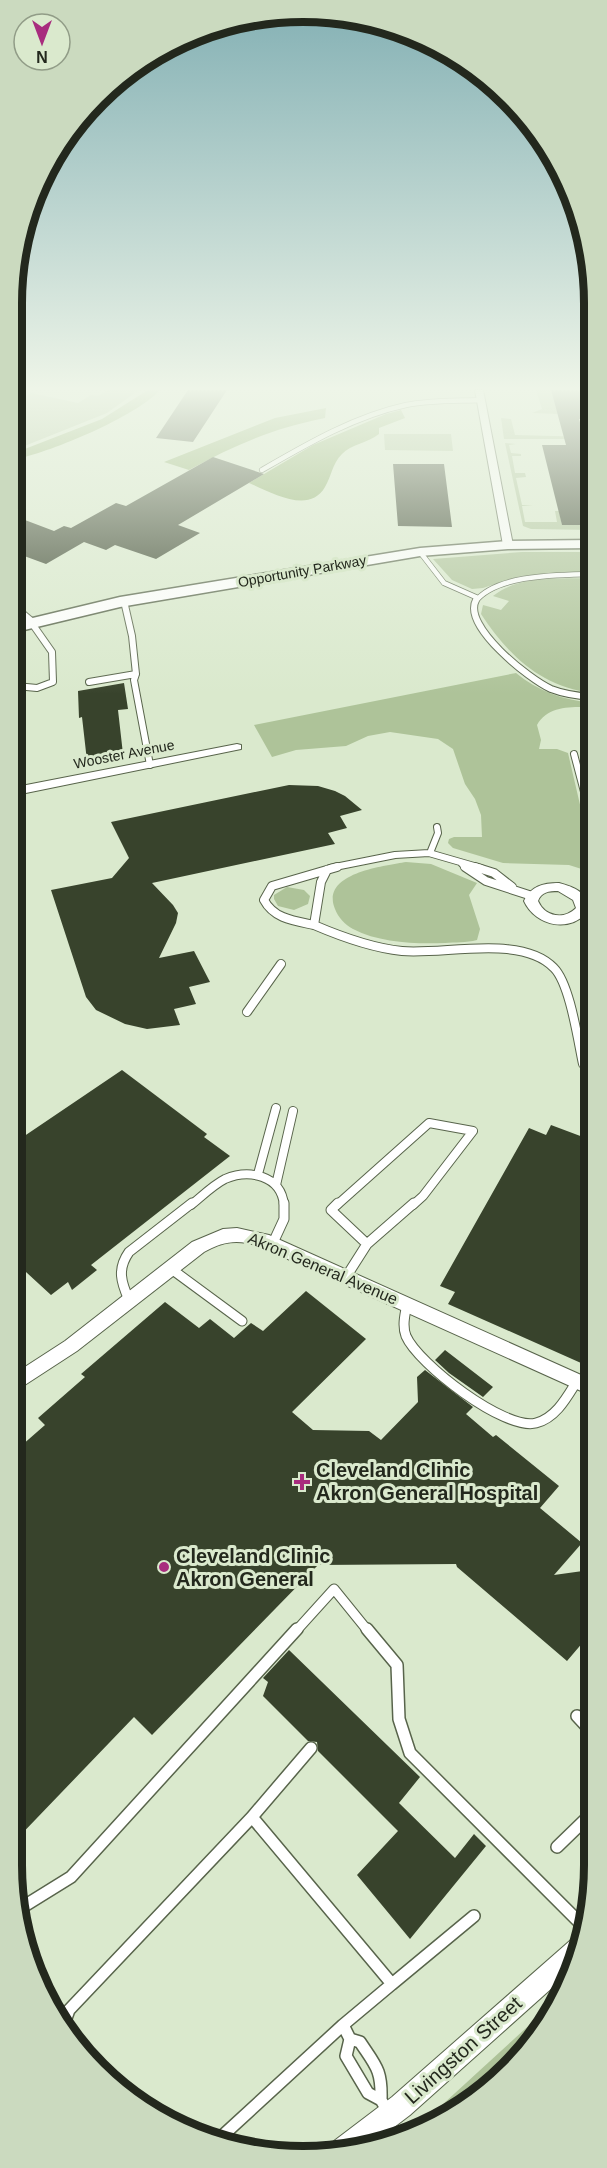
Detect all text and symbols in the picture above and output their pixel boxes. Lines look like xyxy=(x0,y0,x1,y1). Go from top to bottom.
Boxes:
north arrow xyxy=(12,12,72,72)
text: N xyxy=(36,48,48,65)
street label: Opportunity Parkway xyxy=(237,552,367,590)
street label: Wooster Avenue xyxy=(72,736,176,772)
street label: Akron General Avenue xyxy=(246,1229,400,1308)
place label: Cleveland Clinic Akron General Hospital xyxy=(316,1459,538,1504)
marker: Cleveland Clinic Akron General Hospital xyxy=(293,1473,311,1491)
place label: Cleveland Clinic Akron General xyxy=(176,1545,331,1590)
marker: Cleveland Clinic Akron General xyxy=(157,1560,171,1574)
street label: Livingston Street xyxy=(400,1992,526,2108)

